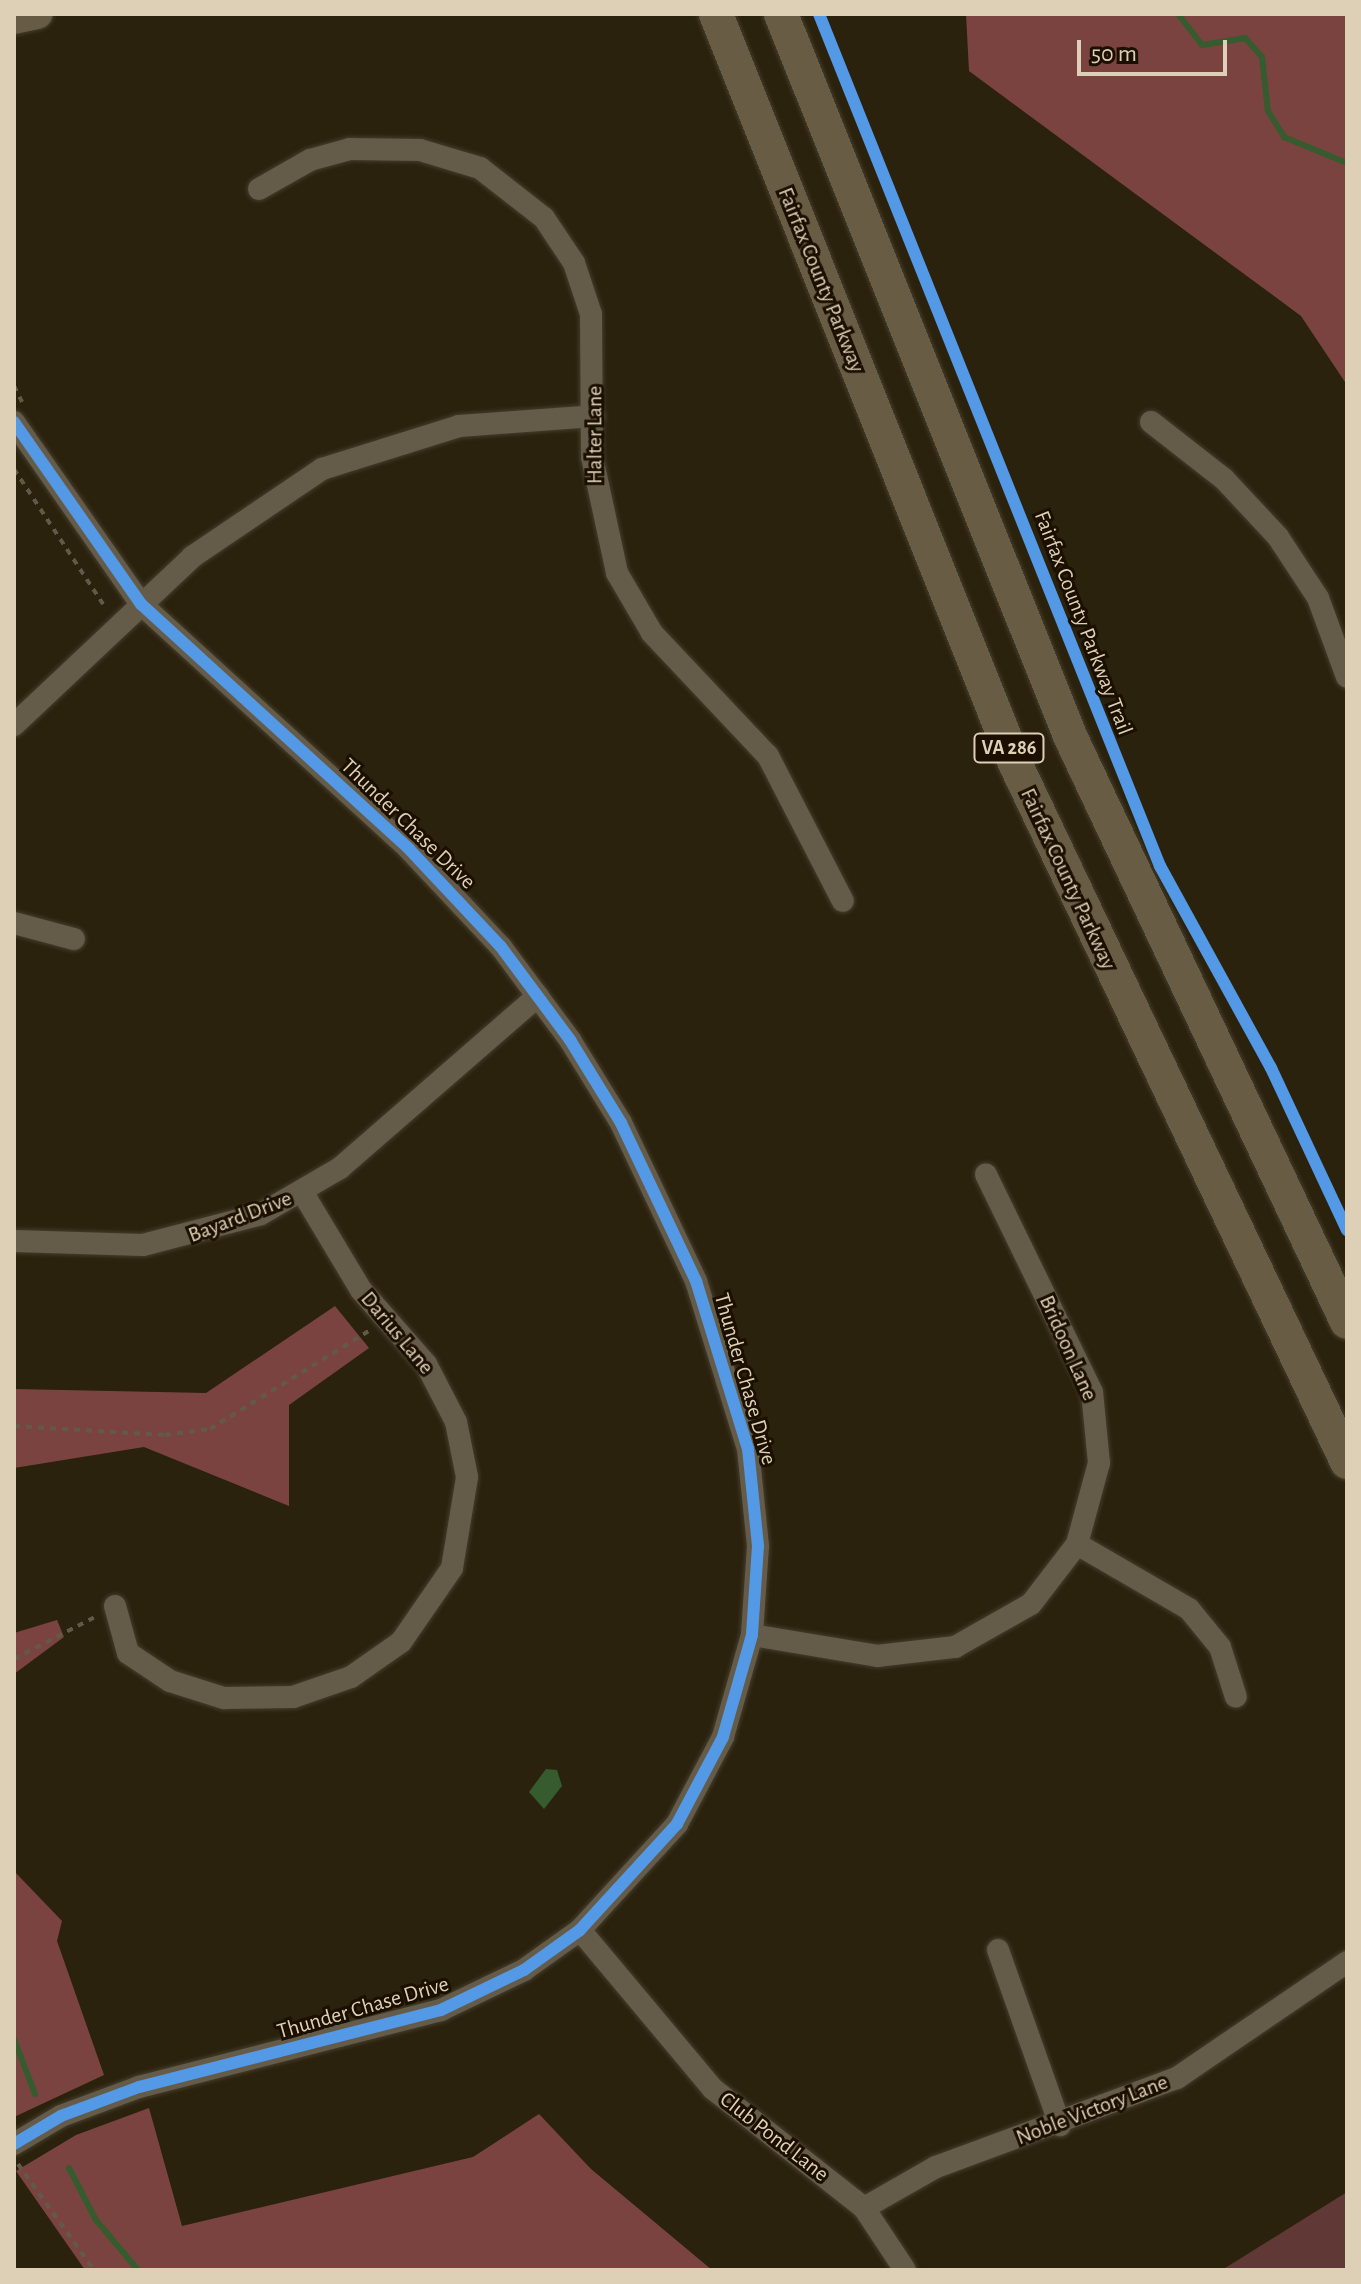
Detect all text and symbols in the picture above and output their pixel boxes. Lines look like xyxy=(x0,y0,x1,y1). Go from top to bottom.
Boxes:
scale bar xyxy=(1081,24,1231,74)
text: 50 m xyxy=(1091,42,1137,66)
street label: Fairfax County Parkway xyxy=(772,184,870,376)
street label: Halter Lane xyxy=(582,386,608,484)
street label: Fairfax County Parkway Trail xyxy=(1028,507,1138,739)
road number: VA 286 xyxy=(973,732,1045,764)
street label: Thunder Chase Drive xyxy=(335,753,481,895)
street label: Fairfax County Parkway xyxy=(1014,784,1122,974)
street label: Bayard Drive xyxy=(185,1185,295,1249)
street label: Darius Lane xyxy=(355,1286,439,1380)
street label: Thunder Chase Drive xyxy=(708,1290,782,1468)
street label: Bridoon Lane xyxy=(1033,1291,1103,1405)
street label: Thunder Chase Drive xyxy=(274,1971,452,2045)
street label: Noble Victory Lane xyxy=(1012,2069,1172,2151)
street label: Club Pond Lane xyxy=(714,2086,834,2188)

